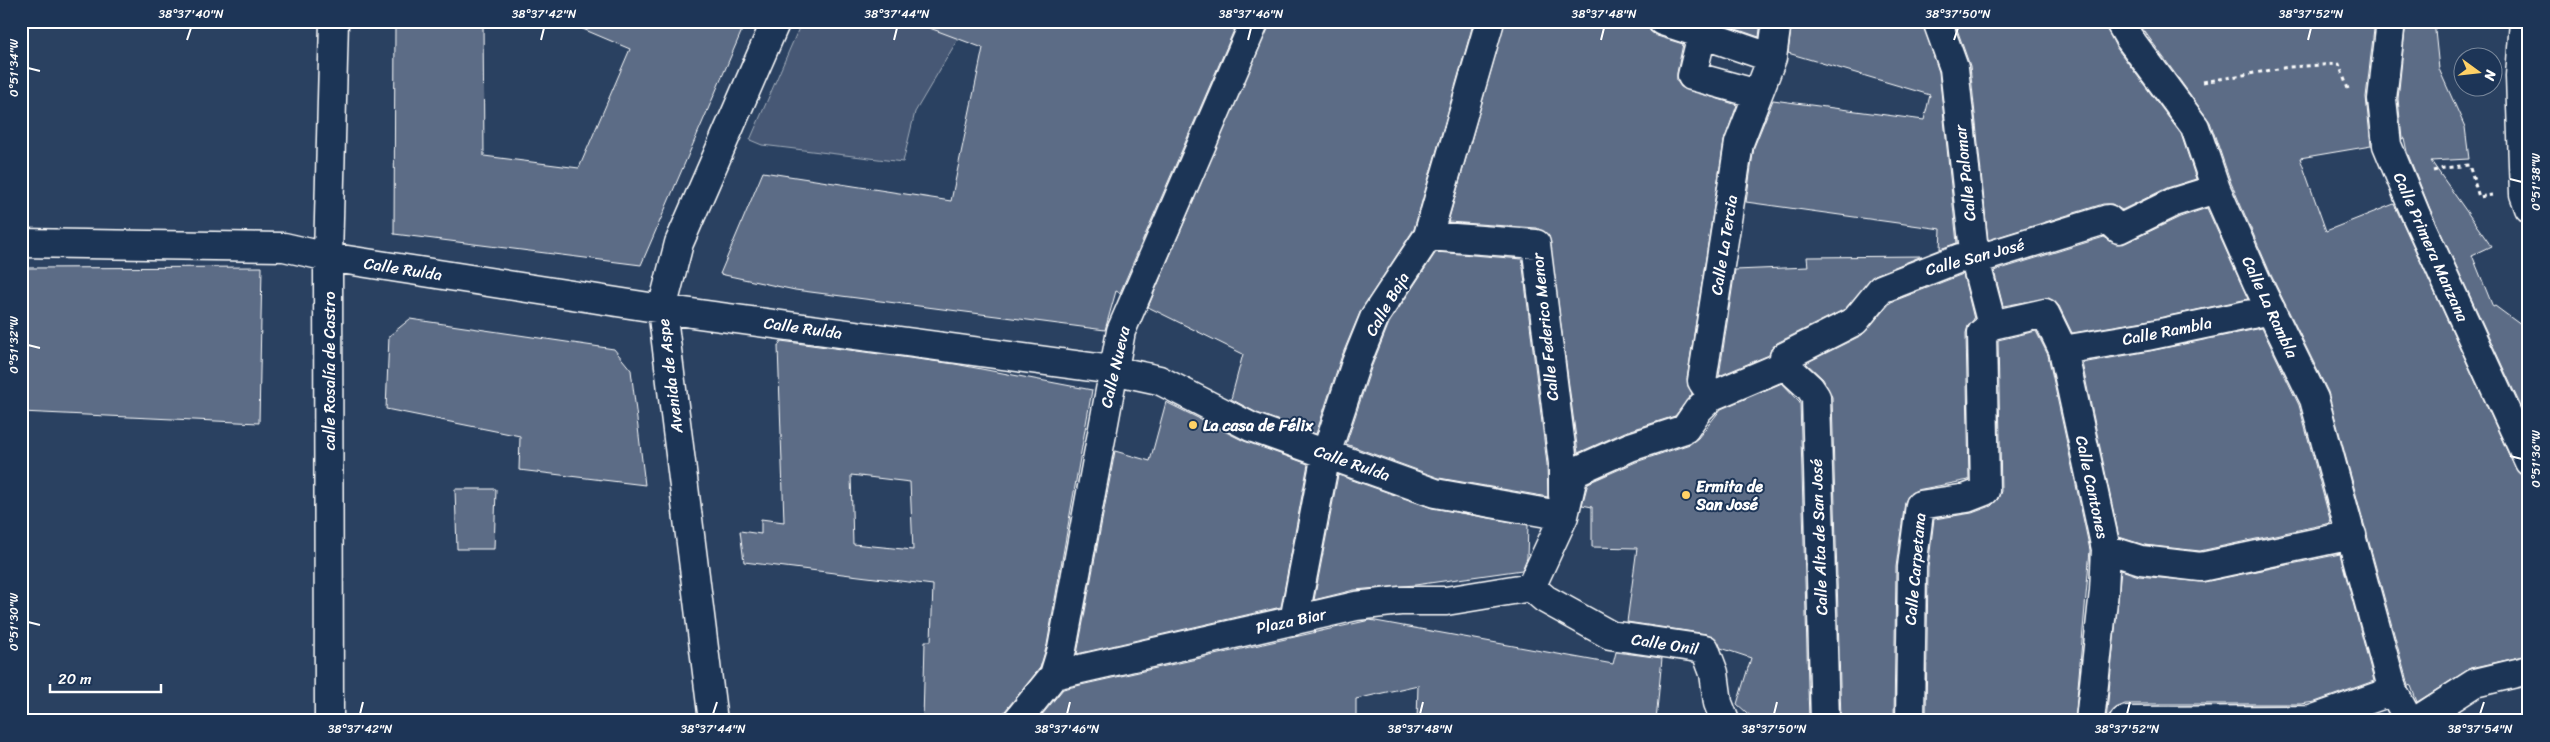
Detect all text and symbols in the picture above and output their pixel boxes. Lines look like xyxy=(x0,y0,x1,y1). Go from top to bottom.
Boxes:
text: 38°37'40"N xyxy=(158,3,224,25)
text: 38°37'42"N xyxy=(512,3,577,25)
text: 38°37'44"N xyxy=(864,3,930,25)
text: 38°37'46"N xyxy=(1219,3,1284,25)
text: 38°37'48"N xyxy=(1572,3,1637,25)
text: 38°37'50"N xyxy=(1925,3,1991,25)
text: 38°37'52"N xyxy=(2279,3,2344,25)
text: 0°51'34"W xyxy=(3,38,25,97)
north arrow xyxy=(2452,48,2502,98)
text: N xyxy=(2477,66,2504,83)
street label: Calle Palomar xyxy=(1945,122,1984,223)
text: 0°51'38"W xyxy=(2525,152,2547,211)
street label: Calle Primera Manzana xyxy=(2385,167,2477,327)
street label: Calle La Tercia xyxy=(1702,193,1746,297)
street label: Calle San José xyxy=(1922,230,2028,284)
street label: Calle Rulda xyxy=(362,249,444,289)
street label: Calle Federico Menor xyxy=(1523,250,1567,402)
street label: Calle La Rambla xyxy=(2234,251,2307,364)
street label: Calle Baja xyxy=(1357,266,1417,342)
street label: calle Rosalía de Castro xyxy=(315,291,344,451)
street label: Calle Rulda xyxy=(762,308,844,348)
street label: Calle Rambla xyxy=(2120,308,2214,354)
text: 0°51'32"W xyxy=(3,316,25,374)
street label: Avenida de Aspe xyxy=(649,317,692,436)
street label: Calle Nueva xyxy=(1092,322,1139,411)
place label: La casa de Félix xyxy=(1203,411,1314,440)
marker: La casa de Félix xyxy=(1187,419,1199,431)
text: 0°51'36"W xyxy=(2525,430,2547,488)
street label: Calle Cantones xyxy=(2067,433,2117,542)
street label: Calle Rulda xyxy=(1310,436,1394,490)
street label: Calle Alta de San José xyxy=(1802,458,1836,616)
place label: Ermita de San José xyxy=(1695,472,1763,519)
marker: Ermita de San José xyxy=(1680,489,1692,501)
street label: Calle Carpetana xyxy=(1896,512,1934,626)
text: 0°51'30"W xyxy=(3,592,25,651)
street label: Plaza Biar xyxy=(1253,599,1330,643)
street label: Calle Onil xyxy=(1629,624,1701,664)
scale bar xyxy=(50,662,161,694)
text: 20 m xyxy=(58,666,92,692)
text: 38°37'42"N xyxy=(328,718,393,740)
text: 38°37'44"N xyxy=(680,718,746,740)
text: 38°37'46"N xyxy=(1035,718,1100,740)
text: 38°37'48"N xyxy=(1388,718,1453,740)
text: 38°37'50"N xyxy=(1741,718,1807,740)
text: 38°37'52"N xyxy=(2095,718,2160,740)
text: 38°37'54"N xyxy=(2448,718,2513,740)

